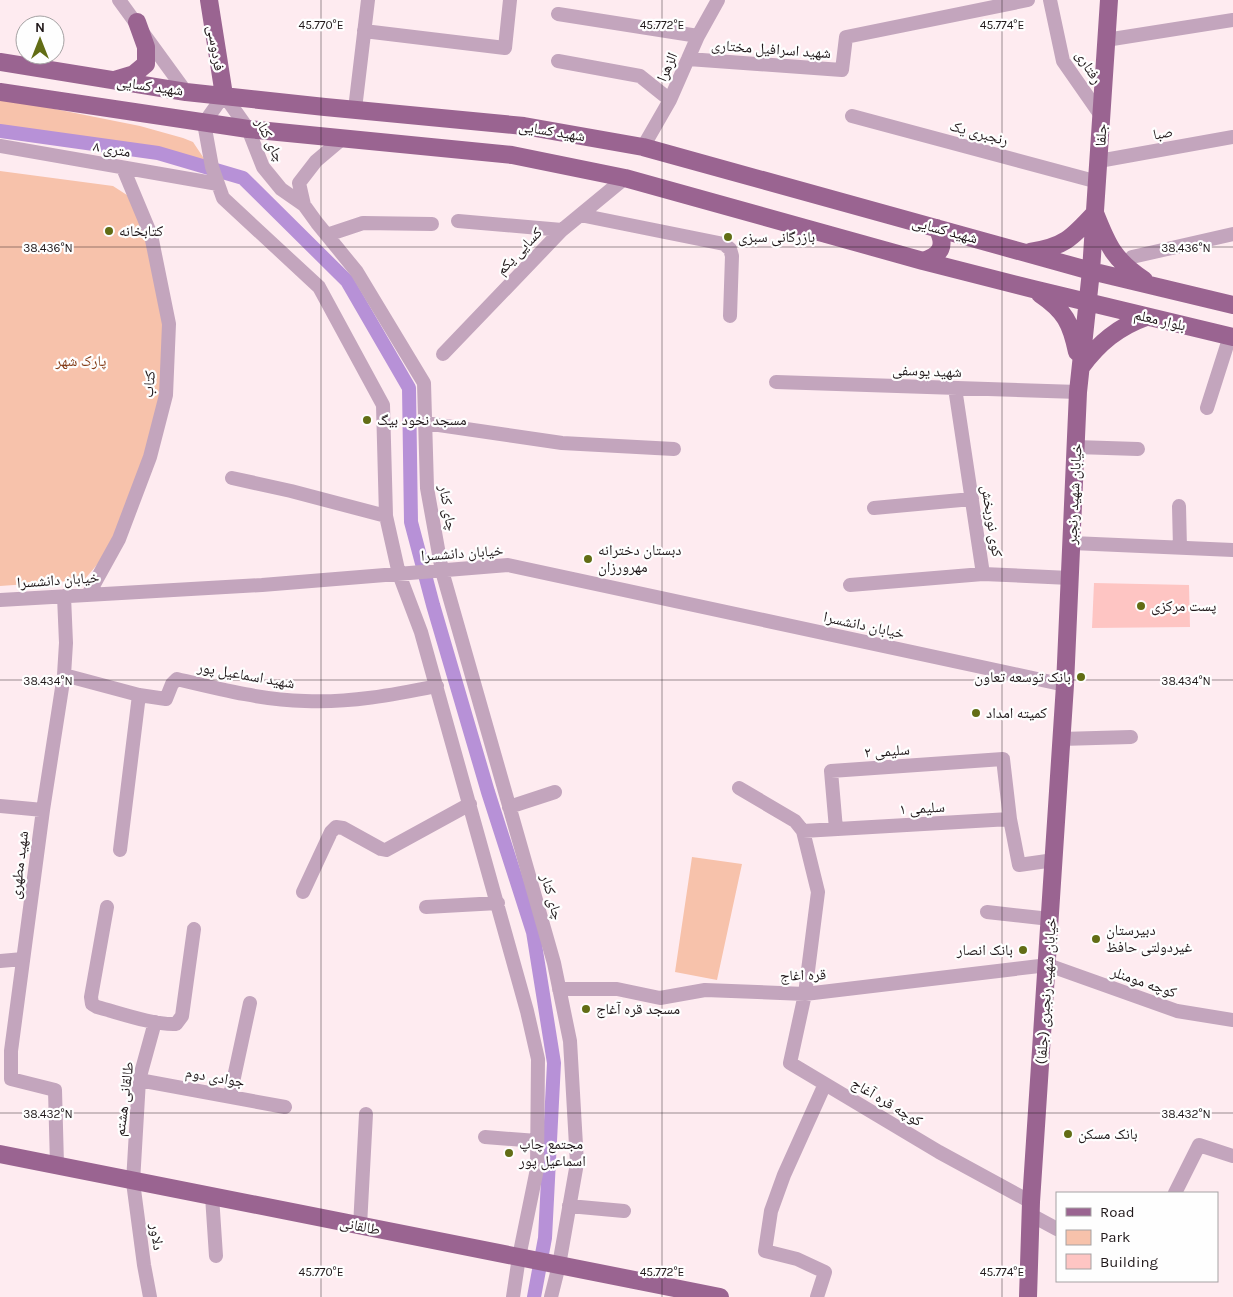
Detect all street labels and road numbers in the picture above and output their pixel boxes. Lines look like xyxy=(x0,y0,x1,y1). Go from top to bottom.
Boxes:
street label: فردوسی xyxy=(203,24,228,72)
street label: شهید اسرافیل مختاری xyxy=(710,36,832,63)
street label: رفتاری xyxy=(1071,47,1106,88)
street label: الزهرا xyxy=(653,50,681,84)
street label: شهید کسایی xyxy=(115,72,185,101)
street label: چای کنار xyxy=(250,114,289,166)
street label: شهید کسایی xyxy=(517,117,587,146)
street label: رنجبری یک xyxy=(947,117,1010,150)
street label: صبا xyxy=(1152,122,1174,144)
street label: جلفا xyxy=(1091,123,1111,147)
street label: ۸ متری xyxy=(92,137,132,162)
street label: شهید کسایی xyxy=(910,213,980,248)
street label: کسایی یکم xyxy=(492,224,547,279)
street label: بلوار معلم xyxy=(1132,305,1188,336)
street label: شهید یوسفی xyxy=(892,361,962,382)
street label: کتاب xyxy=(139,370,159,398)
street label: خیابان شهید رنجبر xyxy=(1062,443,1087,546)
street label: چای کنار xyxy=(434,483,461,533)
street label: کوی نوربخش xyxy=(976,484,1007,558)
street label: خیابان دانشسرا xyxy=(420,541,504,566)
street label: خیابان دانشسرا xyxy=(16,568,100,593)
street label: خیابان دانشسرا xyxy=(822,608,907,643)
street label: شهید اسماعیل پور xyxy=(195,657,296,693)
street label: سلیمی ۲ xyxy=(864,740,911,763)
street label: سلیمی ۱ xyxy=(899,798,945,819)
street label: شهید مطهری xyxy=(6,830,33,900)
street label: چای کنار xyxy=(536,871,567,922)
street label: خیابان شهید رنجبری (جلفا) xyxy=(1032,916,1061,1065)
street label: کوچه مومنلر xyxy=(1108,962,1179,1002)
street label: قره اغاج xyxy=(779,965,827,986)
street label: طالقانی هشتم xyxy=(110,1060,139,1138)
street label: جوادی دوم xyxy=(184,1063,246,1092)
street label: کوچه قره آغاج xyxy=(848,1074,926,1131)
street label: طالقانی xyxy=(338,1213,382,1240)
street label: دلاور xyxy=(146,1222,168,1251)

